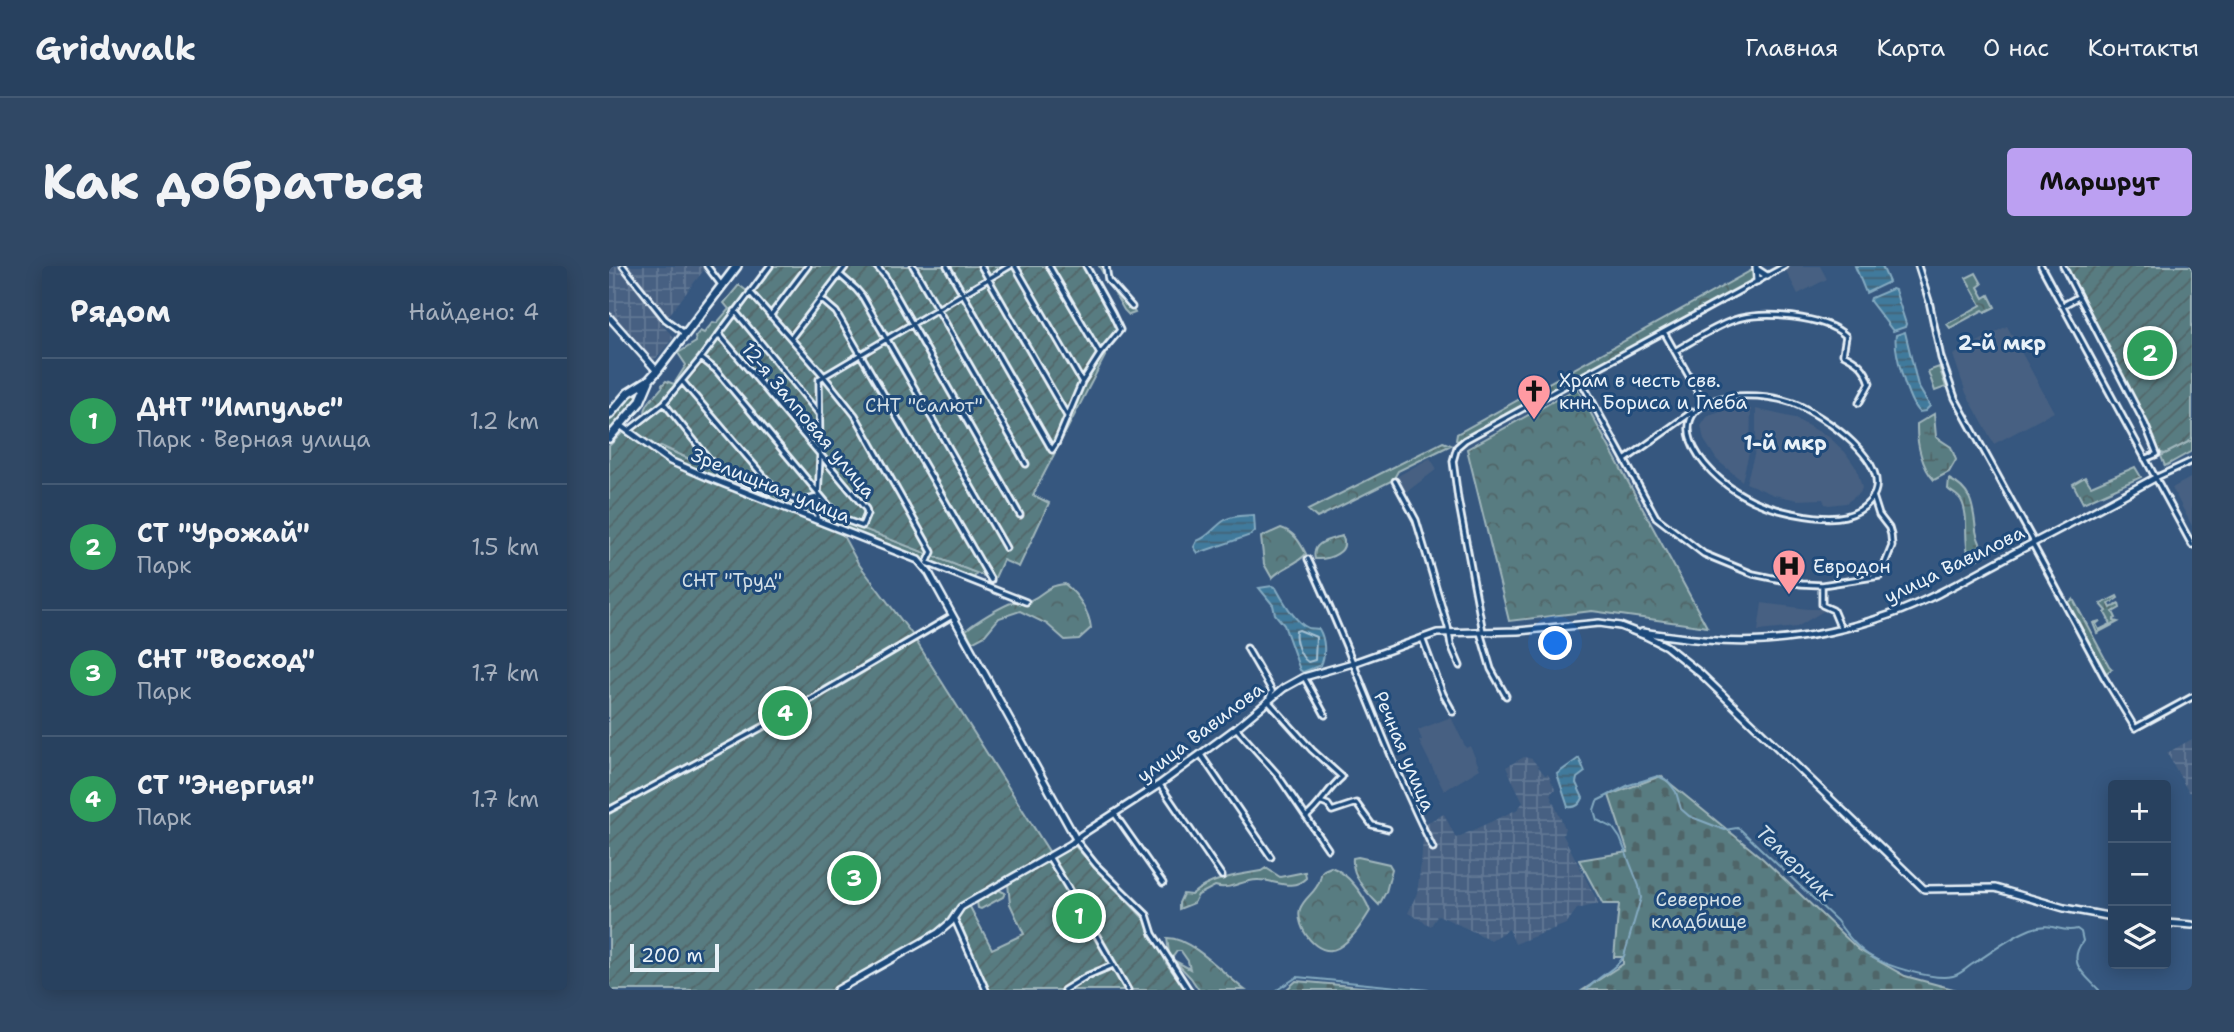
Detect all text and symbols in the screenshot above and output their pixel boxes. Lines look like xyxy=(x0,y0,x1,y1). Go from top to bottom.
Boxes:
text: Gridwalk xyxy=(35,26,196,71)
text: Главная xyxy=(1745,32,1838,64)
text: Карта xyxy=(1876,32,1945,64)
text: О нас xyxy=(1983,32,2049,64)
text: Контакты xyxy=(2087,32,2199,64)
button: Маршрут xyxy=(2007,148,2192,216)
text: Как добраться xyxy=(42,149,424,215)
text: Рядом xyxy=(70,291,170,332)
text: Найдено: 4 xyxy=(409,297,539,327)
pin: 2 xyxy=(2127,327,2173,379)
district label: 2-й мкр xyxy=(1958,329,2046,357)
street label: 12-я Залповая улица xyxy=(736,337,881,504)
place label: Храм в честь свв. кнн. Бориса и Глеба xyxy=(1559,368,1748,415)
church icon: Храм в честь свв. кнн. Бориса и Глеба xyxy=(1515,372,1553,421)
text: ДНТ "Импульс" xyxy=(137,389,343,424)
park label: СНТ "Салют" xyxy=(865,393,983,418)
text: 1 xyxy=(88,406,98,436)
text: 1.2 km xyxy=(470,406,539,436)
text: Парк · Верная улица xyxy=(137,424,370,454)
district label: 1-й мкр xyxy=(1743,429,1827,457)
street label: Зрелищная улица xyxy=(687,442,854,529)
text: СТ "Урожай" xyxy=(137,515,310,550)
street label: улица Вавилова xyxy=(1880,520,2029,609)
text: 2 xyxy=(85,532,101,562)
text: 1.5 km xyxy=(471,532,539,562)
hospital icon: Евродон xyxy=(1770,547,1808,596)
text: Парк xyxy=(137,550,192,580)
place label: Евродон xyxy=(1813,554,1891,579)
park label: СНТ "Труд" xyxy=(682,568,782,593)
your location xyxy=(1538,626,1572,660)
text: СНТ "Восход" xyxy=(137,641,315,676)
text: 3 xyxy=(85,658,101,688)
text: 1.7 km xyxy=(471,658,539,688)
text: Парк xyxy=(137,676,192,706)
street label: улица Вавилова xyxy=(1132,676,1269,788)
pin: 4 xyxy=(762,687,808,739)
street label: Речная улица xyxy=(1368,687,1441,815)
text: СТ "Энергия" xyxy=(137,767,315,802)
map controls xyxy=(2108,780,2171,969)
button: + xyxy=(2108,780,2171,843)
text: 4 xyxy=(85,784,101,814)
text: 1.7 km xyxy=(471,784,539,814)
text: Парк xyxy=(137,802,192,832)
water label: Темерник xyxy=(1749,818,1841,908)
button: − xyxy=(2108,843,2171,906)
pin: 3 xyxy=(831,852,877,904)
park label: Северное кладбище xyxy=(1651,887,1747,934)
pin: 1 xyxy=(1056,890,1102,942)
button: layers xyxy=(2108,906,2171,969)
scale bar xyxy=(630,941,719,973)
text: 200 m xyxy=(641,943,703,968)

